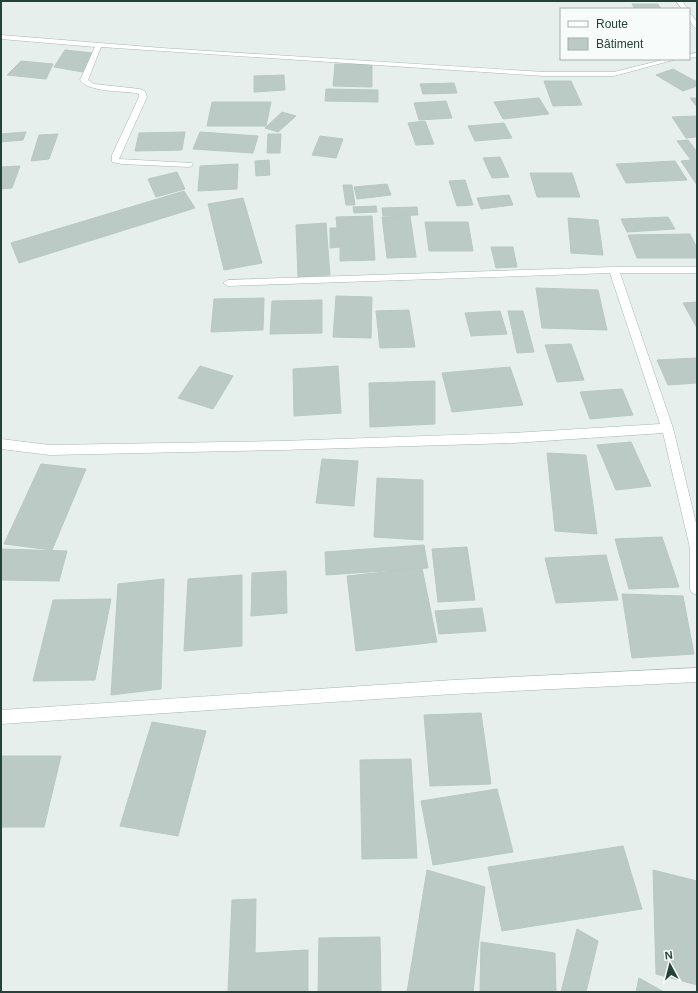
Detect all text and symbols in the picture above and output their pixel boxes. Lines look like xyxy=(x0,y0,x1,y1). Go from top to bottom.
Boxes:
legend xyxy=(560,8,690,60)
text: Route xyxy=(596,17,628,31)
text: Bâtiment xyxy=(596,37,644,51)
north arrow xyxy=(650,945,690,985)
text: N xyxy=(664,949,674,962)

